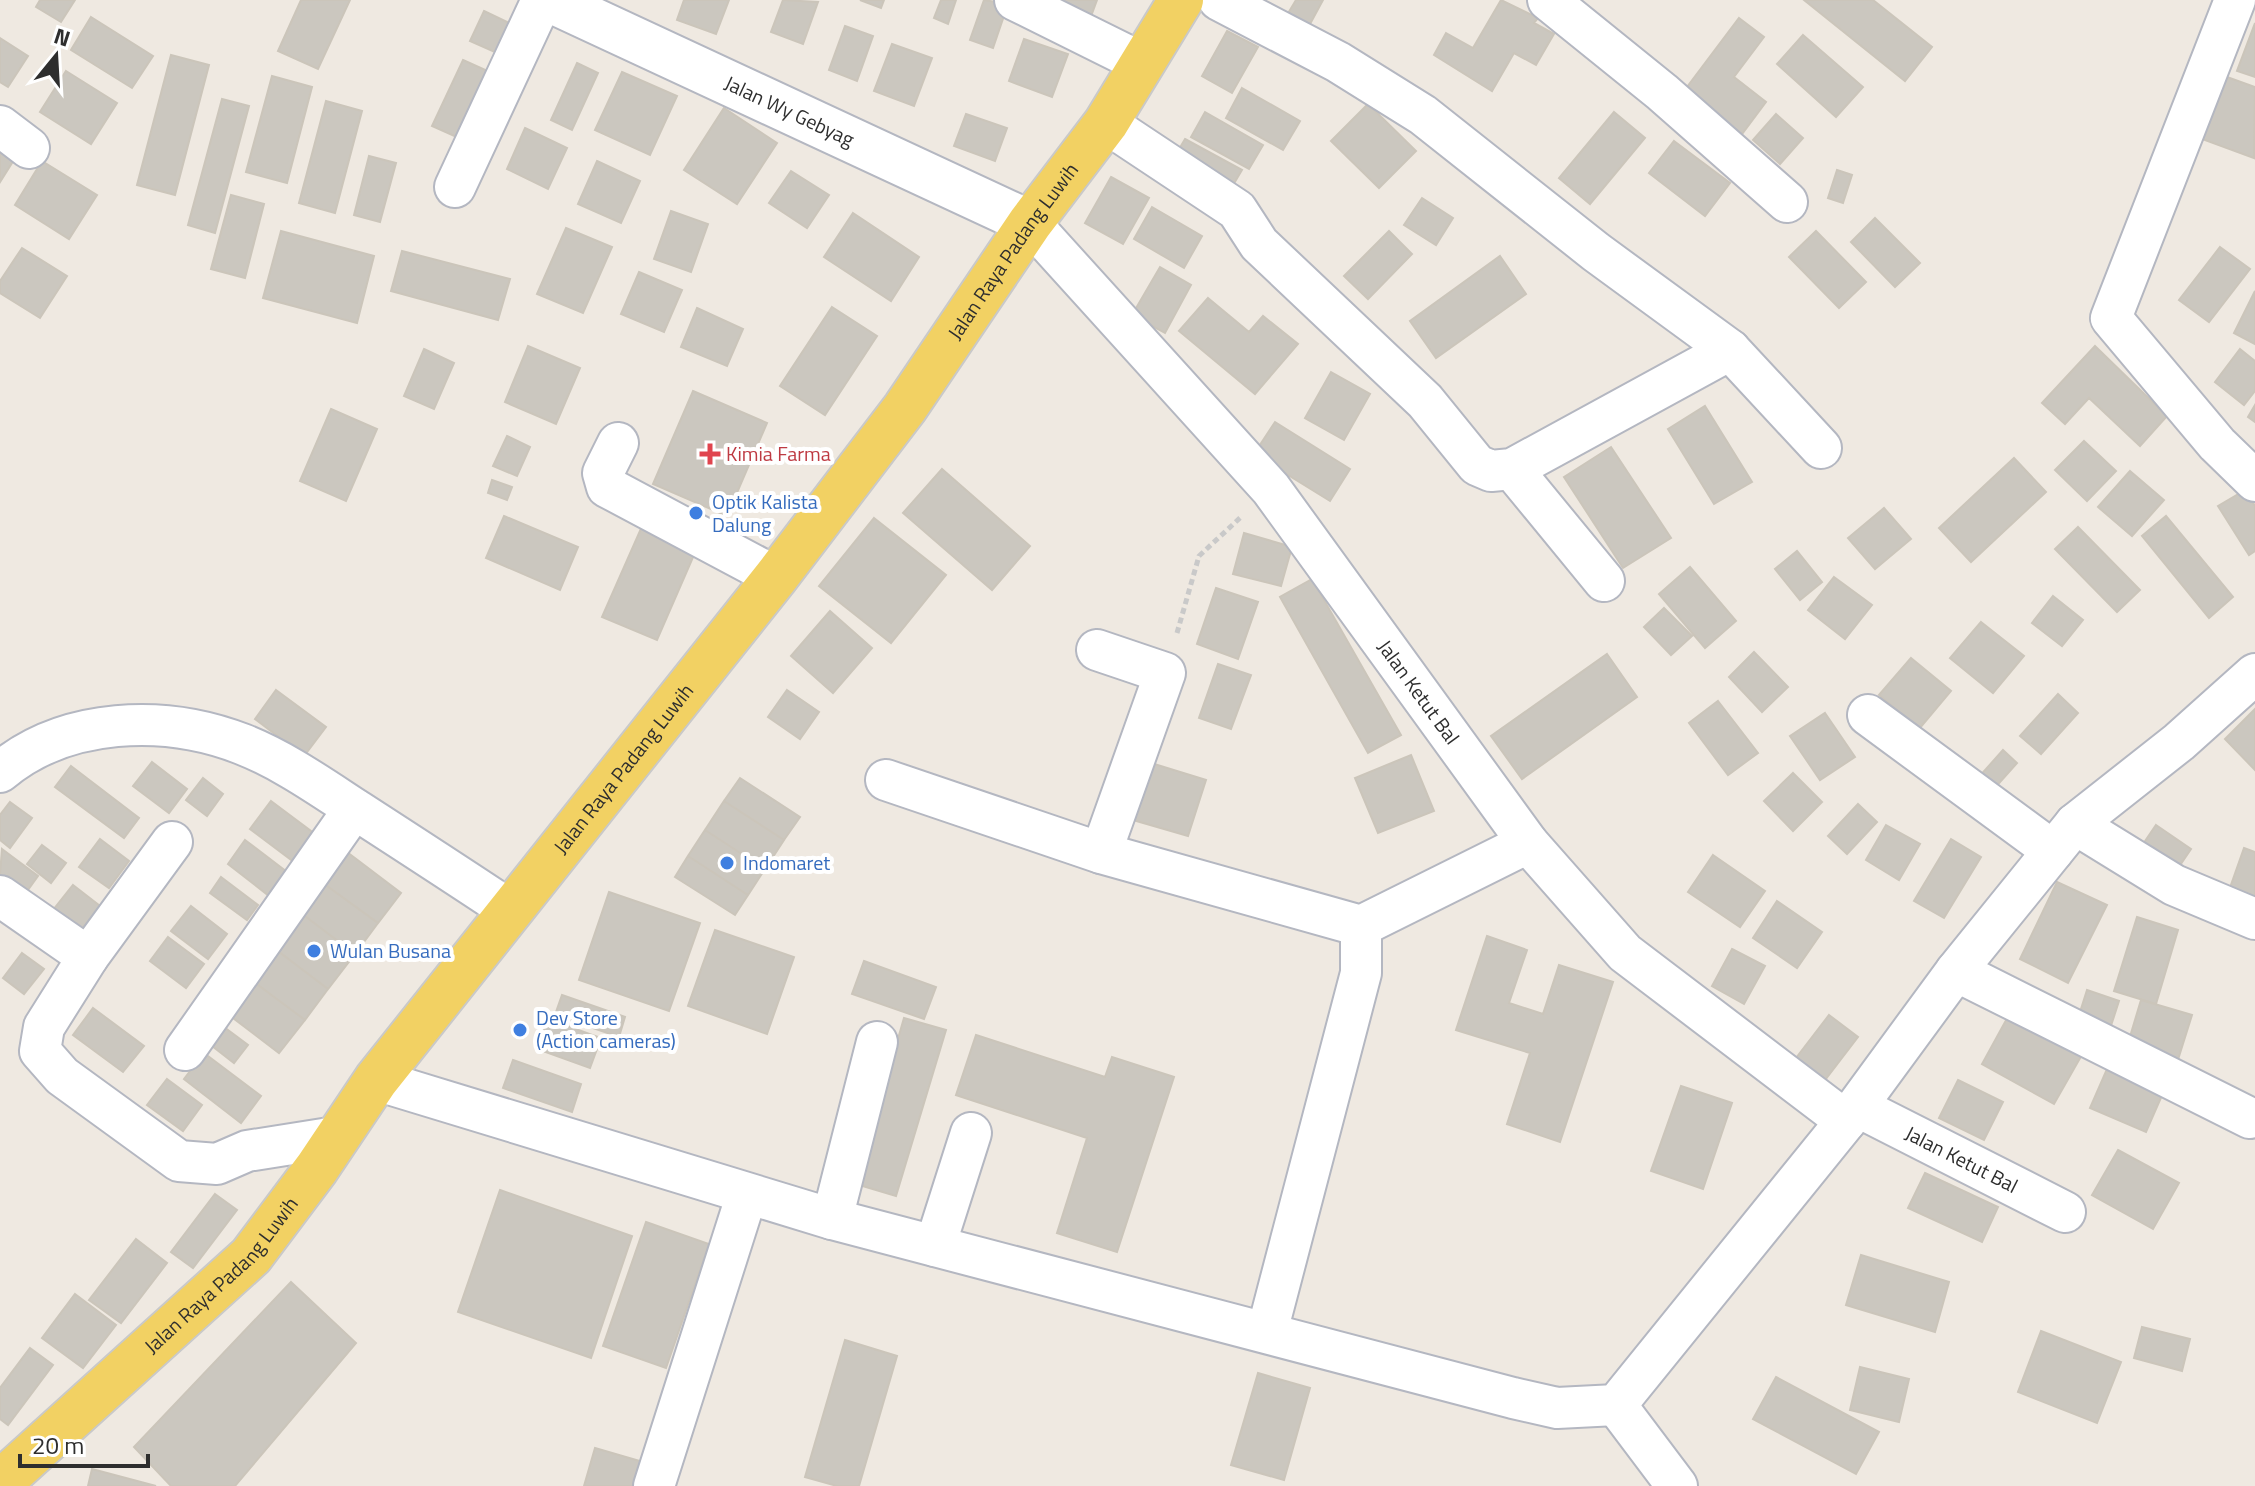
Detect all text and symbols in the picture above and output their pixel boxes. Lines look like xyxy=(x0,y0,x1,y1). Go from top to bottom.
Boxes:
north arrow xyxy=(16,16,96,96)
text: N xyxy=(50,18,75,56)
street label: Jalan Wy Gebyag xyxy=(720,67,860,154)
street label: Jalan Raya Padang Luwih xyxy=(939,156,1086,346)
place label: Kimia Farma xyxy=(726,438,831,469)
marker: Kimia Farma xyxy=(701,445,719,463)
place label: Optik Kalista Dalung xyxy=(712,486,818,540)
marker: Optik Kalista Dalung xyxy=(687,504,705,522)
street label: Jalan Ketut Bal xyxy=(1370,633,1468,751)
street label: Jalan Raya Padang Luwih xyxy=(546,677,701,860)
place label: Indomaret xyxy=(743,847,830,878)
marker: Indomaret xyxy=(718,854,736,872)
place label: Wulan Busana xyxy=(330,935,451,966)
marker: Wulan Busana xyxy=(305,942,323,960)
place label: Dev Store (Action cameras) xyxy=(536,1002,676,1056)
marker: Dev Store (Action cameras) xyxy=(511,1021,529,1039)
street label: Jalan Ketut Bal xyxy=(1900,1117,2023,1201)
street label: Jalan Raya Padang Luwih xyxy=(137,1190,305,1361)
scale bar xyxy=(20,1418,148,1468)
text: 20 m xyxy=(32,1427,84,1463)

